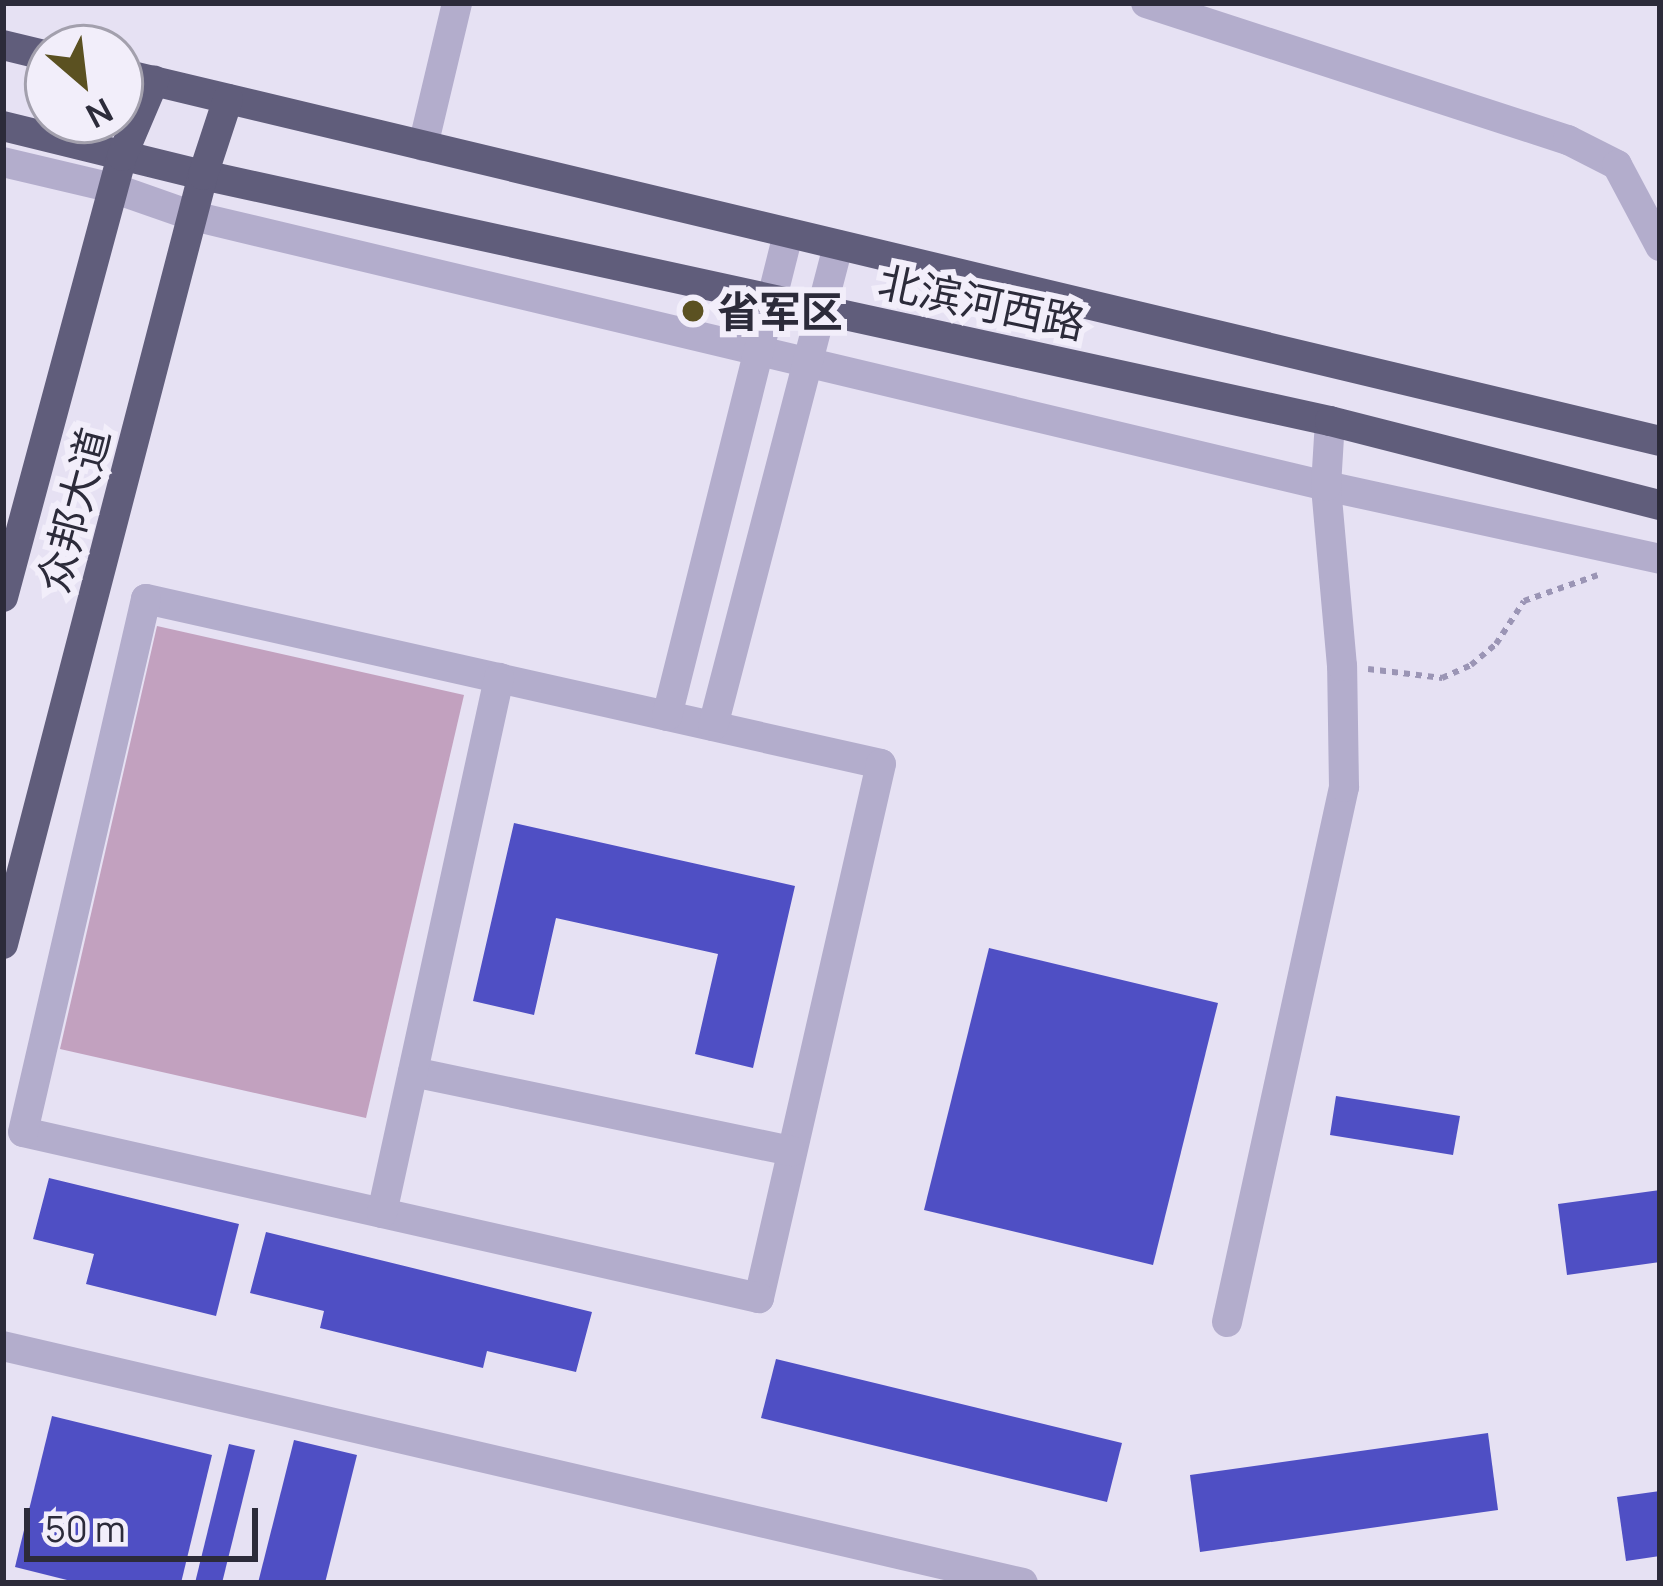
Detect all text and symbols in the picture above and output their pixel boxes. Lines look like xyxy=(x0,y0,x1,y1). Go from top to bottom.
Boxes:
north arrow xyxy=(24,24,144,144)
text: N xyxy=(79,88,121,139)
street label: 北滨河西路 xyxy=(874,256,1090,348)
place label: 省军区 xyxy=(717,286,843,336)
marker: 省军区 xyxy=(680,298,706,324)
street label: 众邦大道 xyxy=(27,422,119,598)
scale bar xyxy=(30,1484,264,1558)
text: 50 m xyxy=(45,1504,125,1553)

